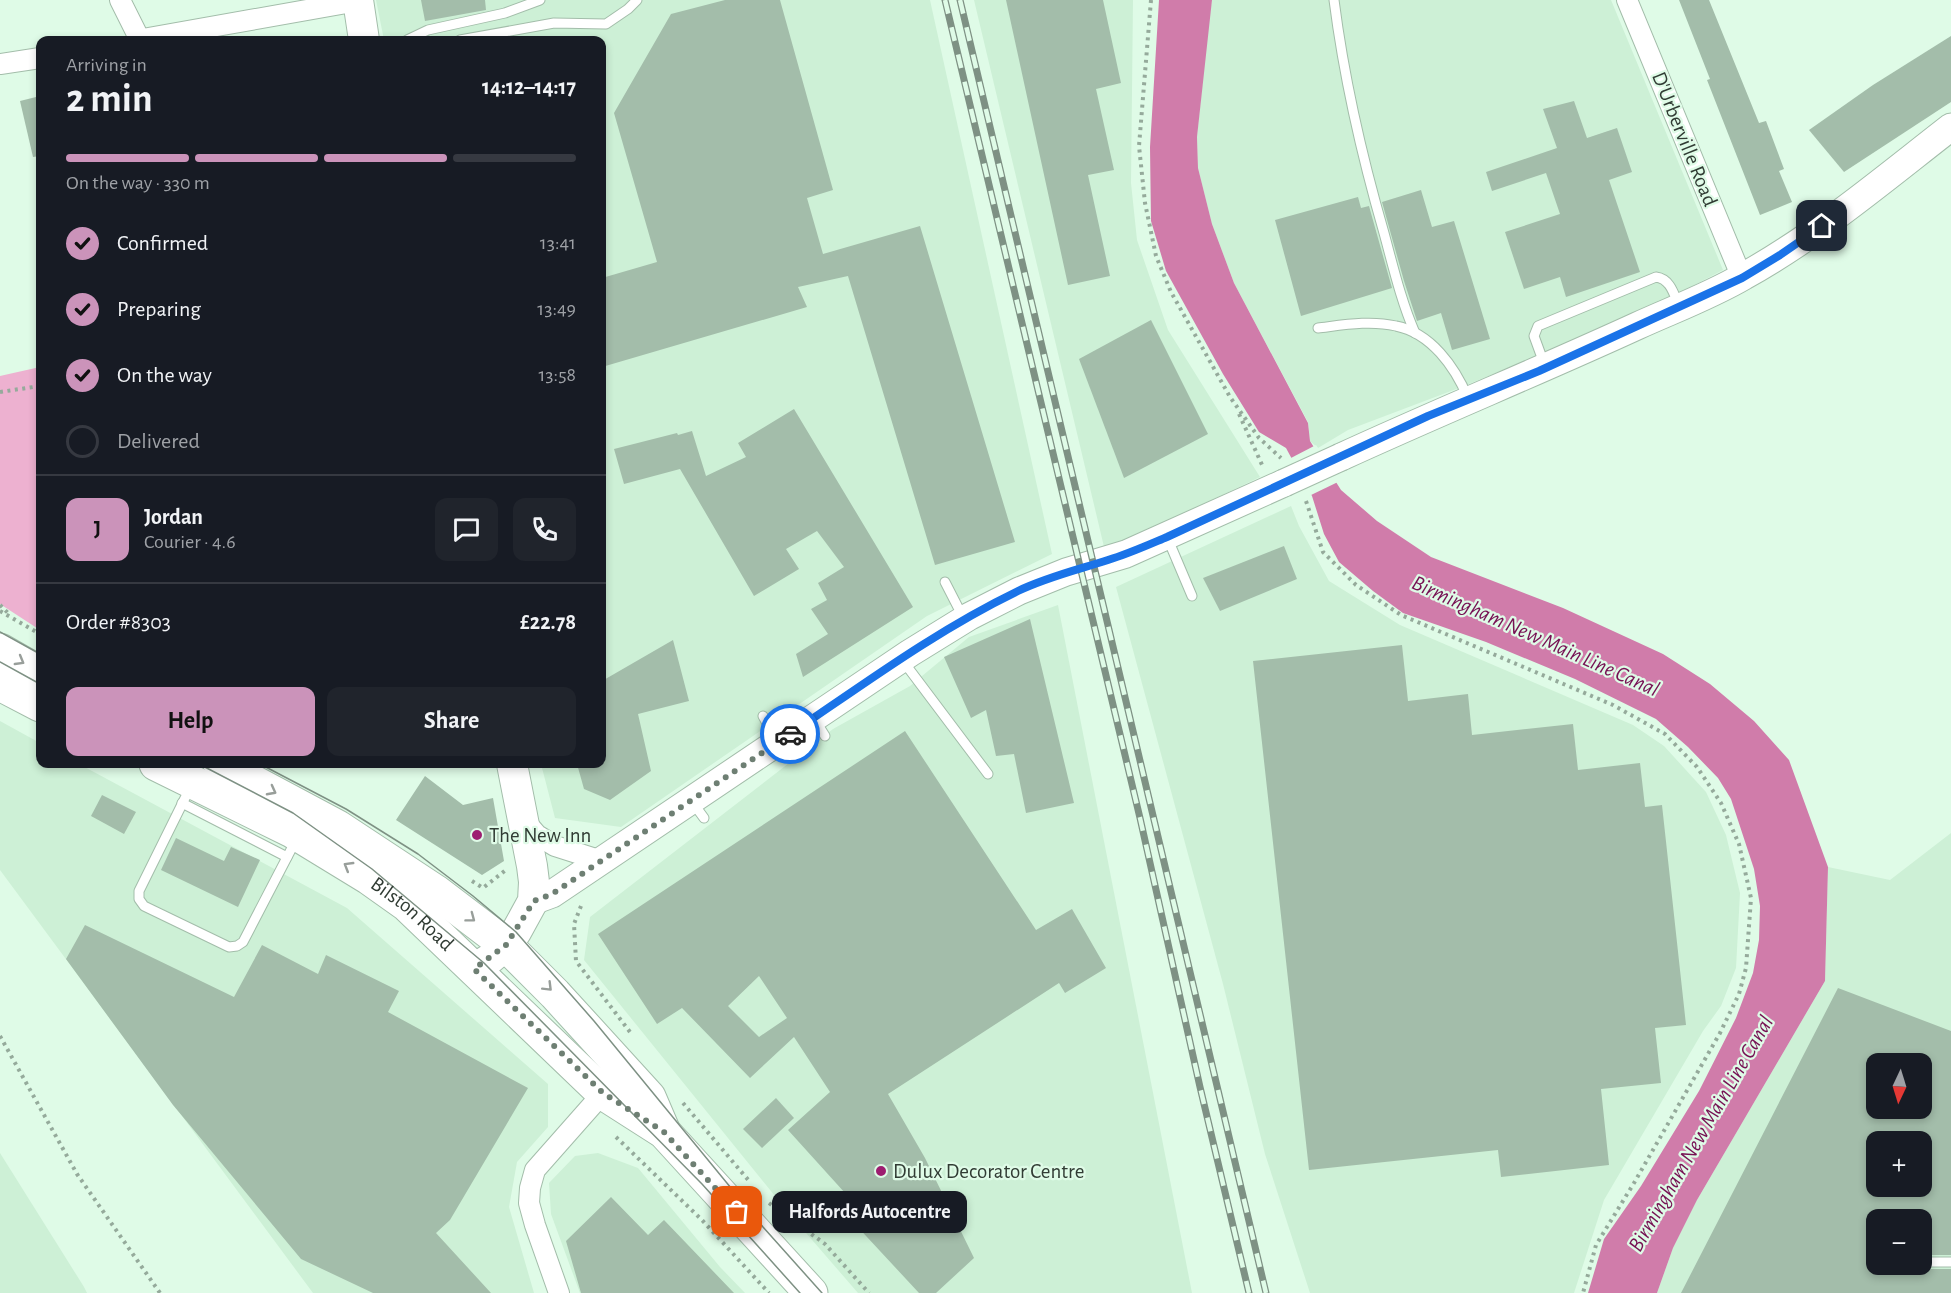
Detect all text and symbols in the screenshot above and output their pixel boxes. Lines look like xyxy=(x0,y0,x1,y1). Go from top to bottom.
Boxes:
text: Arriving in xyxy=(66,55,147,75)
street label: D'Urberville Road xyxy=(1648,69,1721,210)
text: 14:12–14:17 xyxy=(482,76,576,98)
text: 2 min xyxy=(66,80,153,119)
text: On the way · 330 m xyxy=(66,173,210,193)
pin xyxy=(1796,200,1847,251)
icon: home xyxy=(1805,209,1838,242)
icon: check xyxy=(66,227,99,260)
text: Confirmed xyxy=(117,232,208,254)
text: 13:41 xyxy=(540,233,576,253)
icon: check xyxy=(66,293,99,326)
text: Preparing xyxy=(117,298,201,320)
text: 13:49 xyxy=(537,299,576,319)
icon: check xyxy=(66,359,99,392)
text: On the way xyxy=(117,364,212,386)
text: 13:58 xyxy=(538,365,576,385)
text: Delivered xyxy=(117,430,200,452)
button: chat xyxy=(435,498,498,561)
button: phone xyxy=(513,498,576,561)
text: Jordan xyxy=(144,506,203,528)
text: J xyxy=(94,518,101,540)
text: Courier · 4.6 xyxy=(144,532,236,552)
water label: Birmingham New Main Line Canal xyxy=(1409,571,1663,701)
text: Order #8303 xyxy=(66,611,171,633)
text: £22.78 xyxy=(520,611,576,633)
one-way arrow xyxy=(14,654,24,666)
button: Help xyxy=(66,687,315,756)
button: Share xyxy=(327,687,576,756)
courier xyxy=(760,704,820,764)
icon: car xyxy=(774,718,807,751)
one-way arrow xyxy=(265,784,276,795)
place label: The New Inn xyxy=(489,825,591,846)
marker: The New Inn xyxy=(470,828,484,842)
one-way arrow xyxy=(344,861,354,873)
street label: Bilston Road xyxy=(367,873,458,955)
one-way arrow xyxy=(464,911,475,922)
one-way arrow xyxy=(540,979,551,990)
water label: Birmingham New Main Line Canal xyxy=(1624,1012,1777,1255)
north arrow xyxy=(1866,1053,1932,1119)
map controls xyxy=(1866,1053,1932,1275)
button: + xyxy=(1866,1131,1932,1197)
place label: Dulux Decorator Centre xyxy=(893,1161,1084,1182)
marker: Dulux Decorator Centre xyxy=(874,1164,888,1178)
pin xyxy=(711,1186,762,1237)
callout: Halfords Autocentre xyxy=(773,1191,968,1233)
icon: bag xyxy=(720,1195,753,1228)
text: Halfords Autocentre xyxy=(788,1202,951,1222)
button: − xyxy=(1866,1209,1932,1275)

